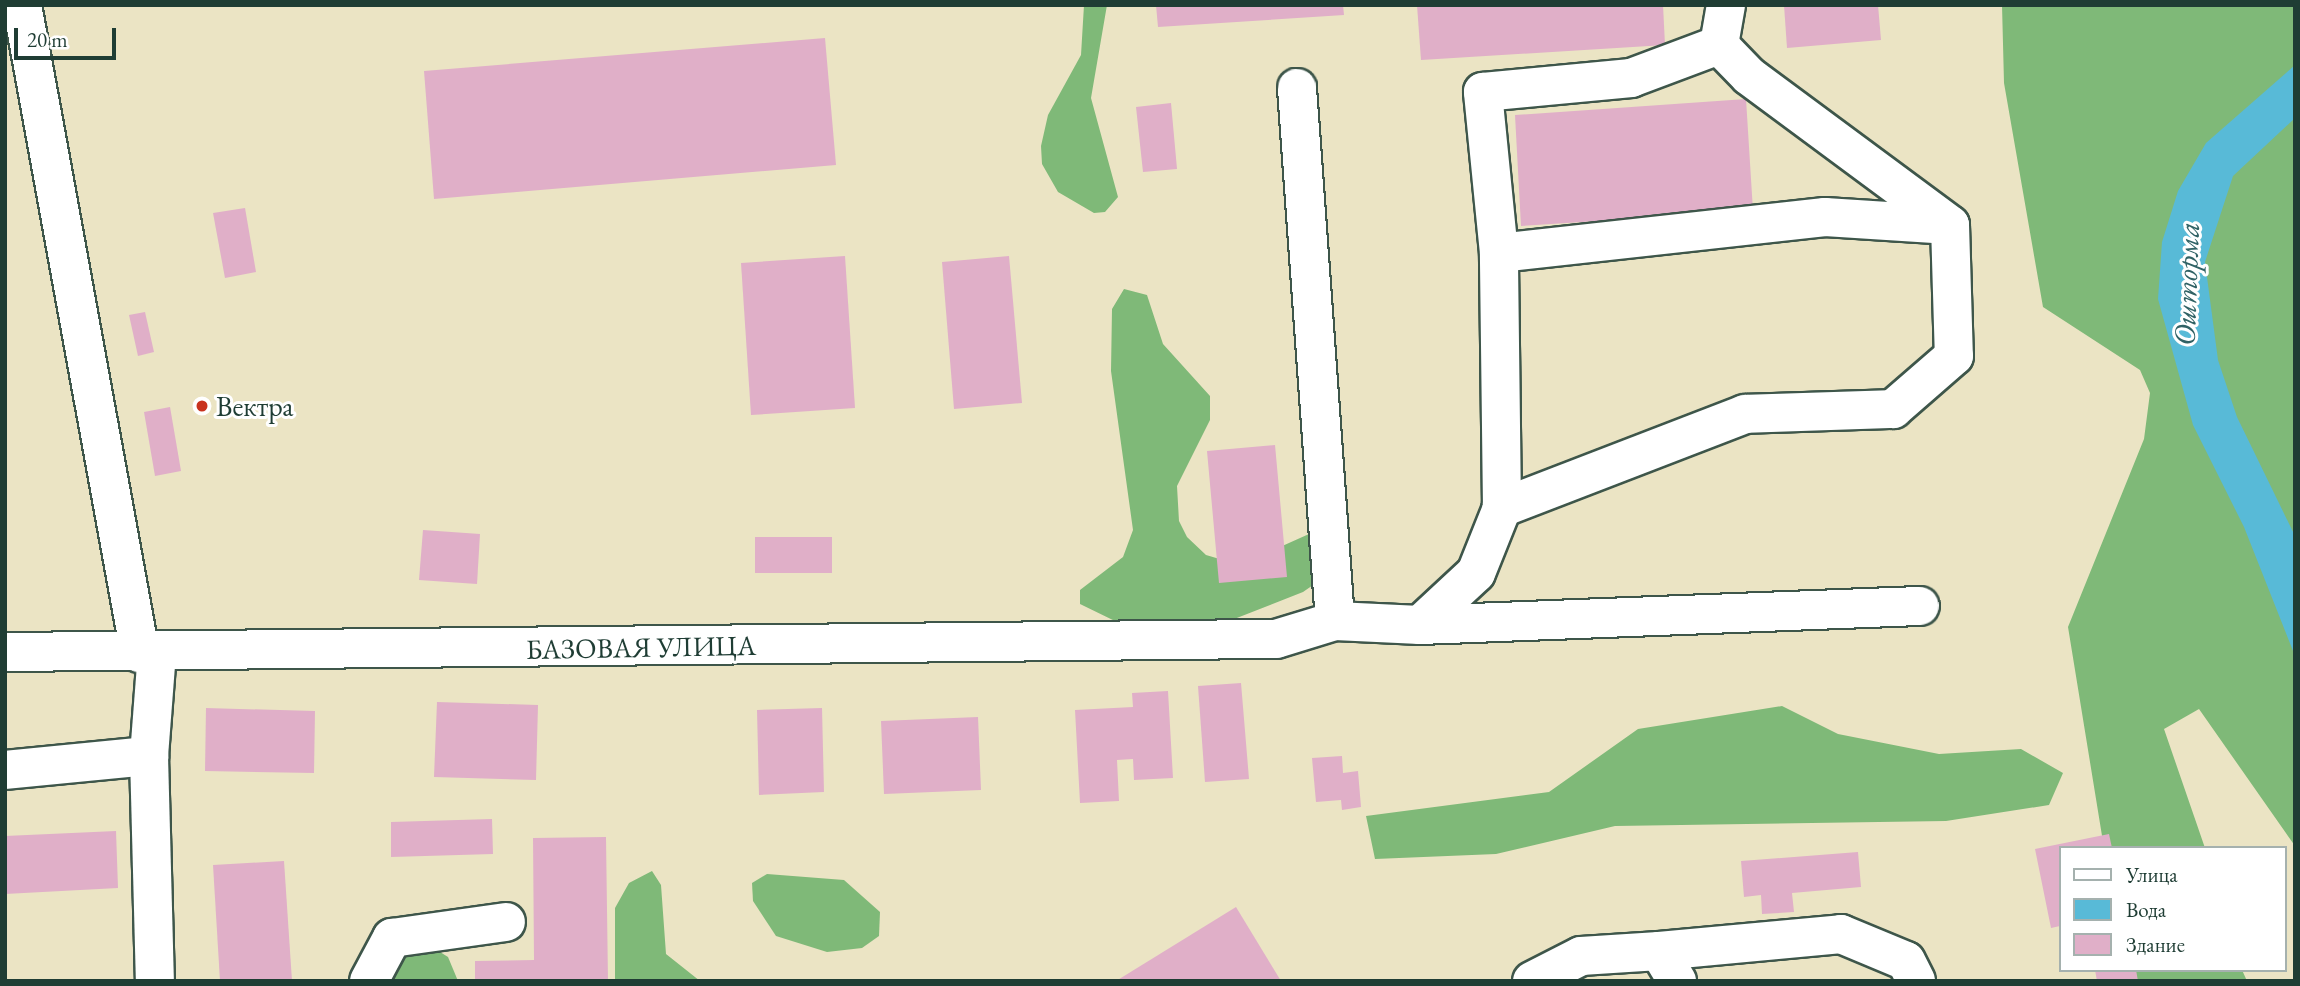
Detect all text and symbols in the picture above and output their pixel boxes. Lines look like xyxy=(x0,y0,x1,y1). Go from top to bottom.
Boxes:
scale bar xyxy=(18,14,119,58)
text: 20 m xyxy=(27,26,68,53)
water label: Ошторма xyxy=(2167,222,2207,346)
place label: Вектра xyxy=(216,389,293,423)
marker: Вектра xyxy=(194,398,210,414)
street label: БАЗОВАЯ УЛИЦА xyxy=(526,628,756,666)
legend xyxy=(2058,846,2286,972)
text: Улица xyxy=(2126,861,2178,888)
text: Вода xyxy=(2126,896,2166,923)
text: Здание xyxy=(2126,931,2185,958)

